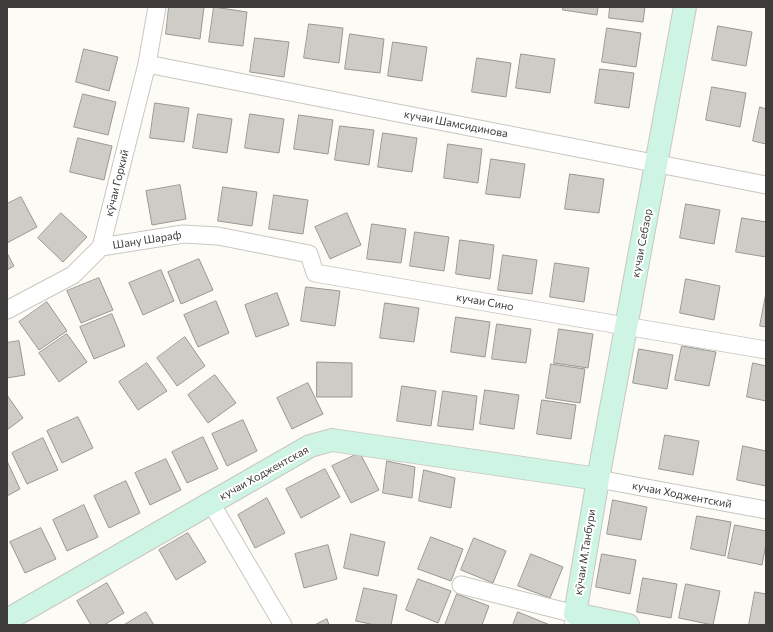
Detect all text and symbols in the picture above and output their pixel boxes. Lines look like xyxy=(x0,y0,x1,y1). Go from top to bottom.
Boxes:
street label: кучаи Шамсидинова xyxy=(403,107,509,141)
street label: кӯчаи Горкий xyxy=(102,148,132,218)
street label: кучаи Себзор xyxy=(629,207,655,279)
street label: Шану Шараф xyxy=(112,228,182,252)
street label: кучаи Сино xyxy=(455,290,515,314)
street label: кучаи Ходжентская xyxy=(217,443,311,503)
street label: кучаи Ходжентский xyxy=(631,479,733,511)
street label: кӯчаи М.Танбури xyxy=(572,508,598,596)

